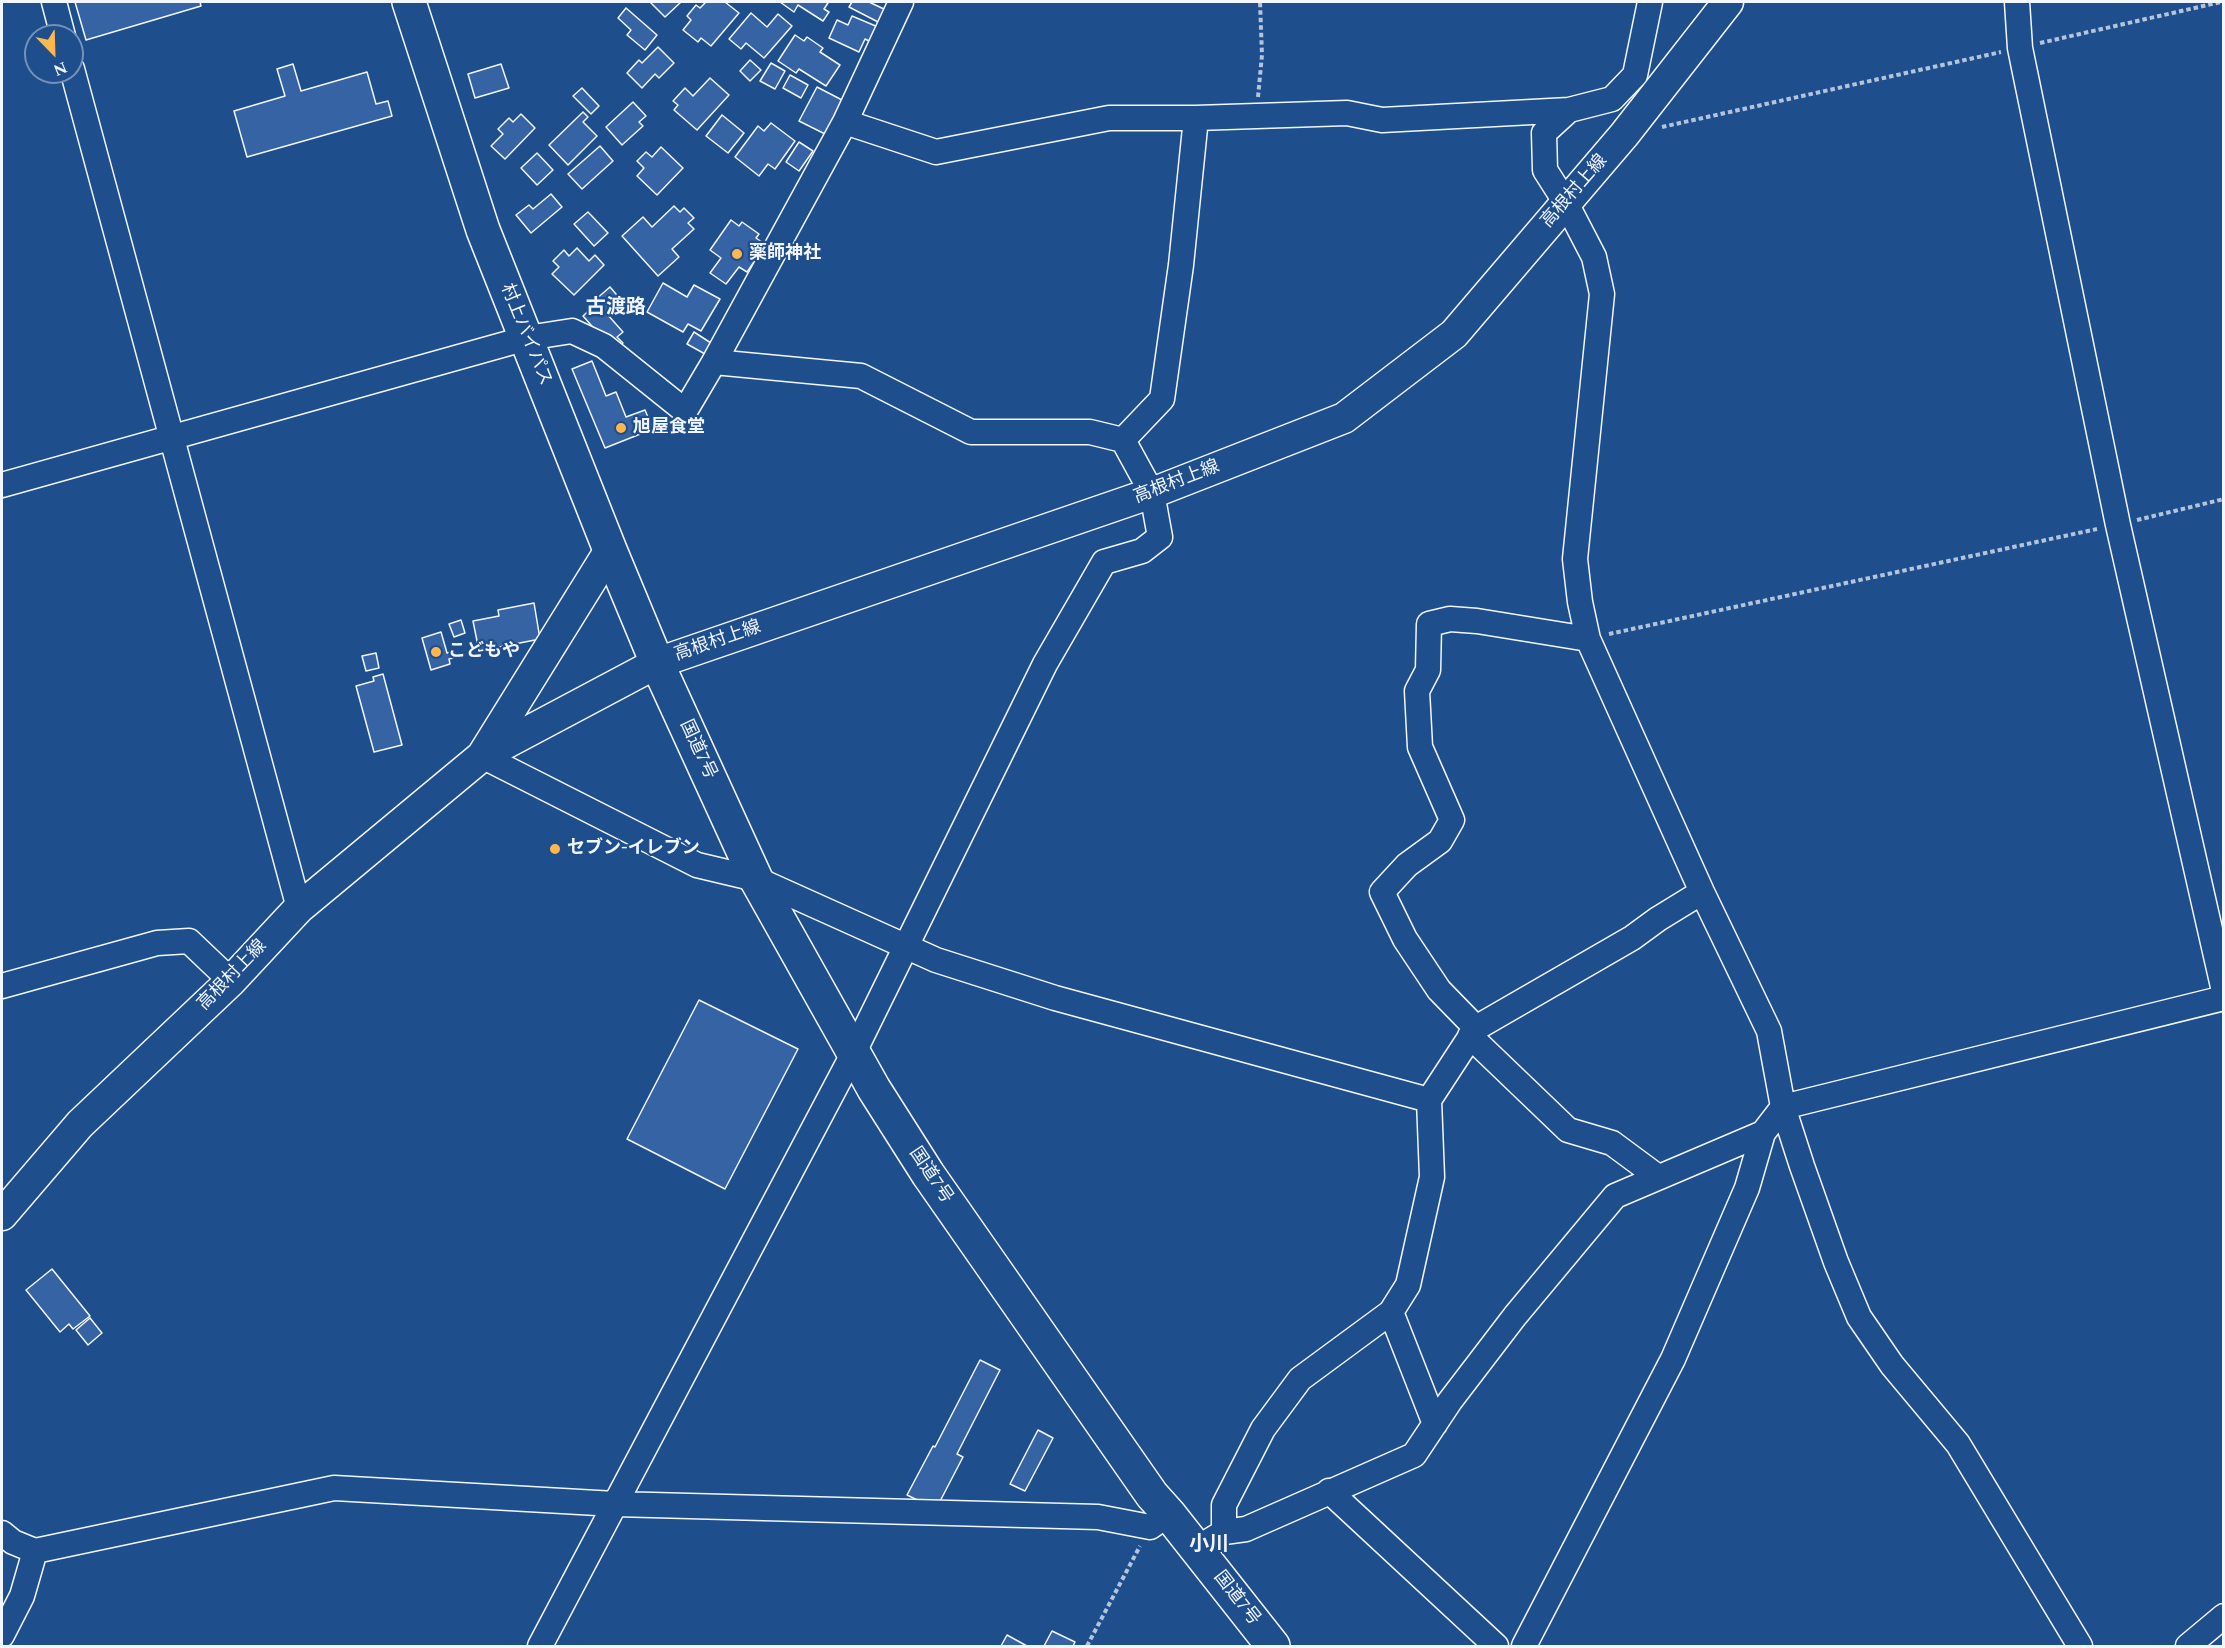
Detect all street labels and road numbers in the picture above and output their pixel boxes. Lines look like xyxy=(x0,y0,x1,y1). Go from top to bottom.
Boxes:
street label: 高根村上線 xyxy=(1537,151,1613,233)
street label: 村上バイパス xyxy=(495,281,555,389)
street label: 高根村上線 xyxy=(1131,457,1223,509)
street label: 高根村上線 xyxy=(672,617,764,667)
street label: 国道7号 xyxy=(674,717,720,783)
street label: 高根村上線 xyxy=(194,936,272,1016)
street label: 国道7号 xyxy=(903,1144,957,1208)
street label: 国道7号 xyxy=(1208,1568,1264,1630)

